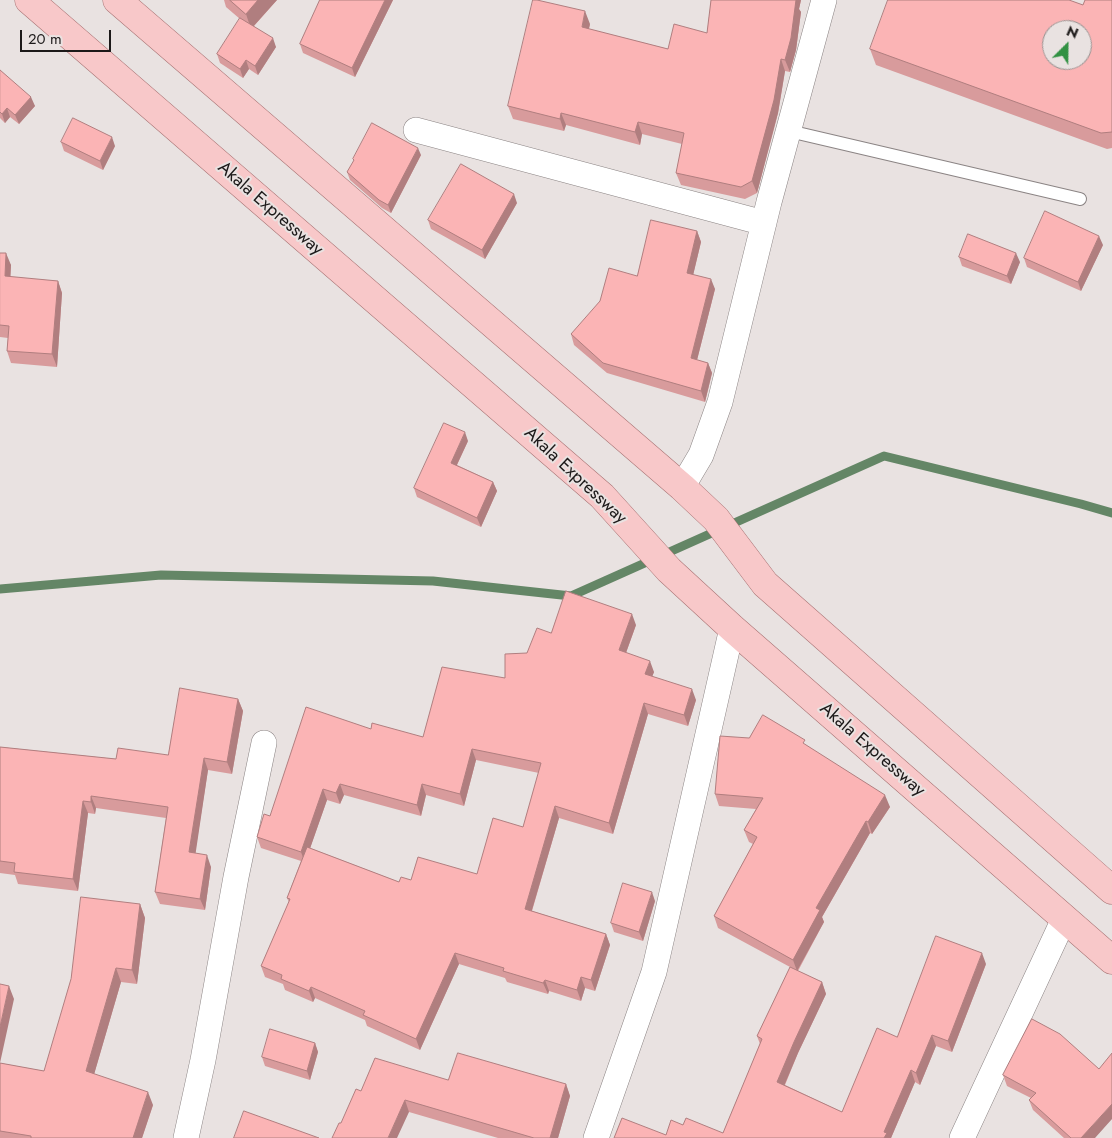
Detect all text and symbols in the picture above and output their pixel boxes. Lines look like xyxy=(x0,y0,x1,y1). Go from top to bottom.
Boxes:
scale bar xyxy=(22,20,114,52)
north arrow xyxy=(1042,20,1092,70)
text: N xyxy=(1063,21,1081,43)
text: 20 m xyxy=(28,28,62,50)
street label: Akala Expressway xyxy=(213,157,327,261)
street label: Akala Expressway xyxy=(519,423,631,529)
street label: Akala Expressway xyxy=(815,698,929,802)

